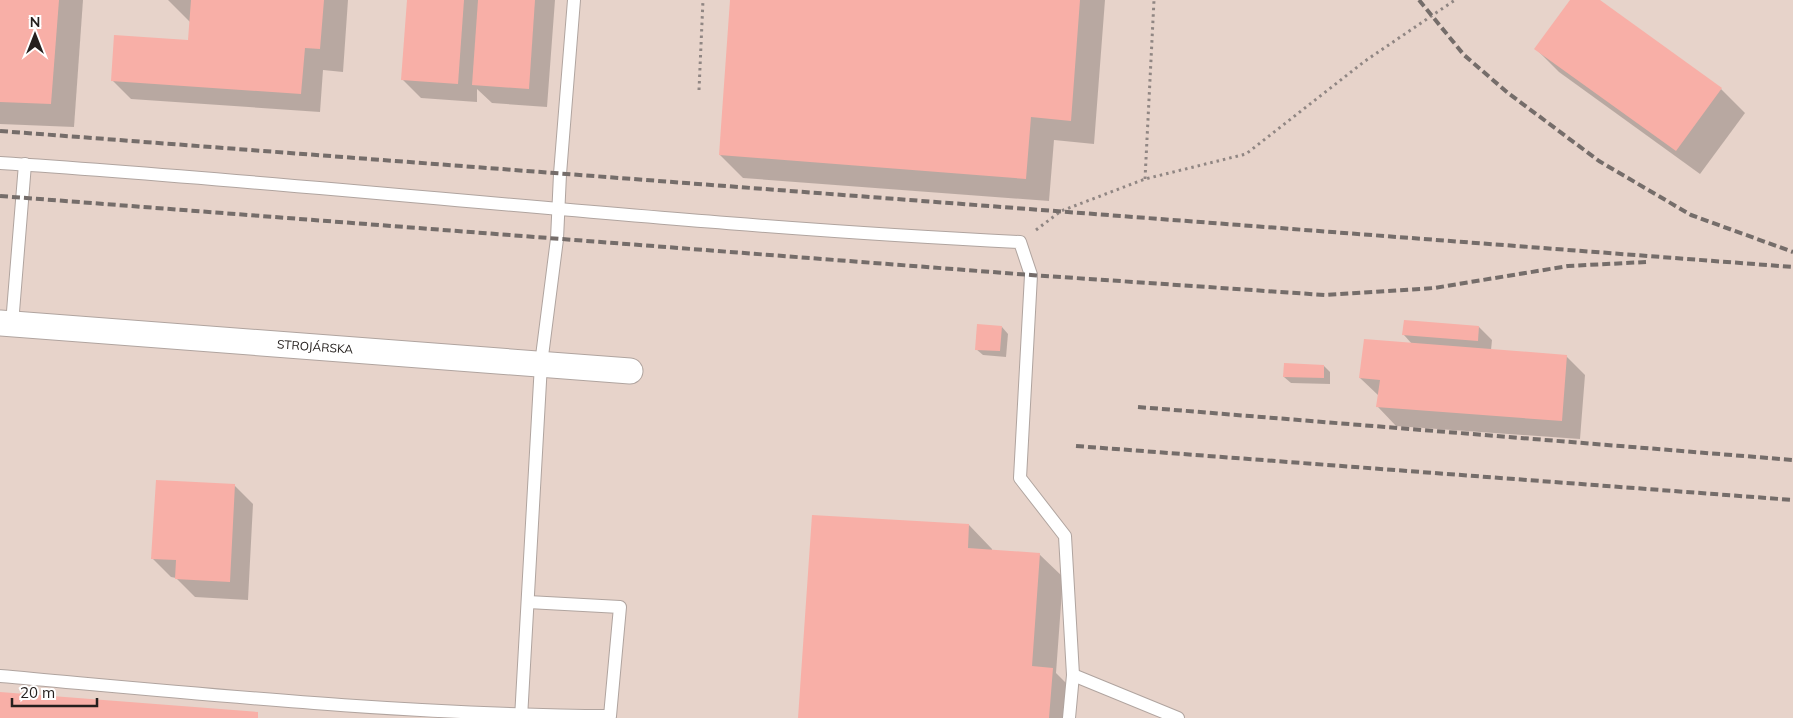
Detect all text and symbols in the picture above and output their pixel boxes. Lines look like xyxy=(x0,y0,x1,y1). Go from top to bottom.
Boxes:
north arrow xyxy=(10,10,60,60)
text: N xyxy=(30,13,40,31)
street label: STROJÁRSKA xyxy=(276,336,354,357)
scale bar xyxy=(12,676,98,708)
text: 20 m xyxy=(20,683,55,702)

